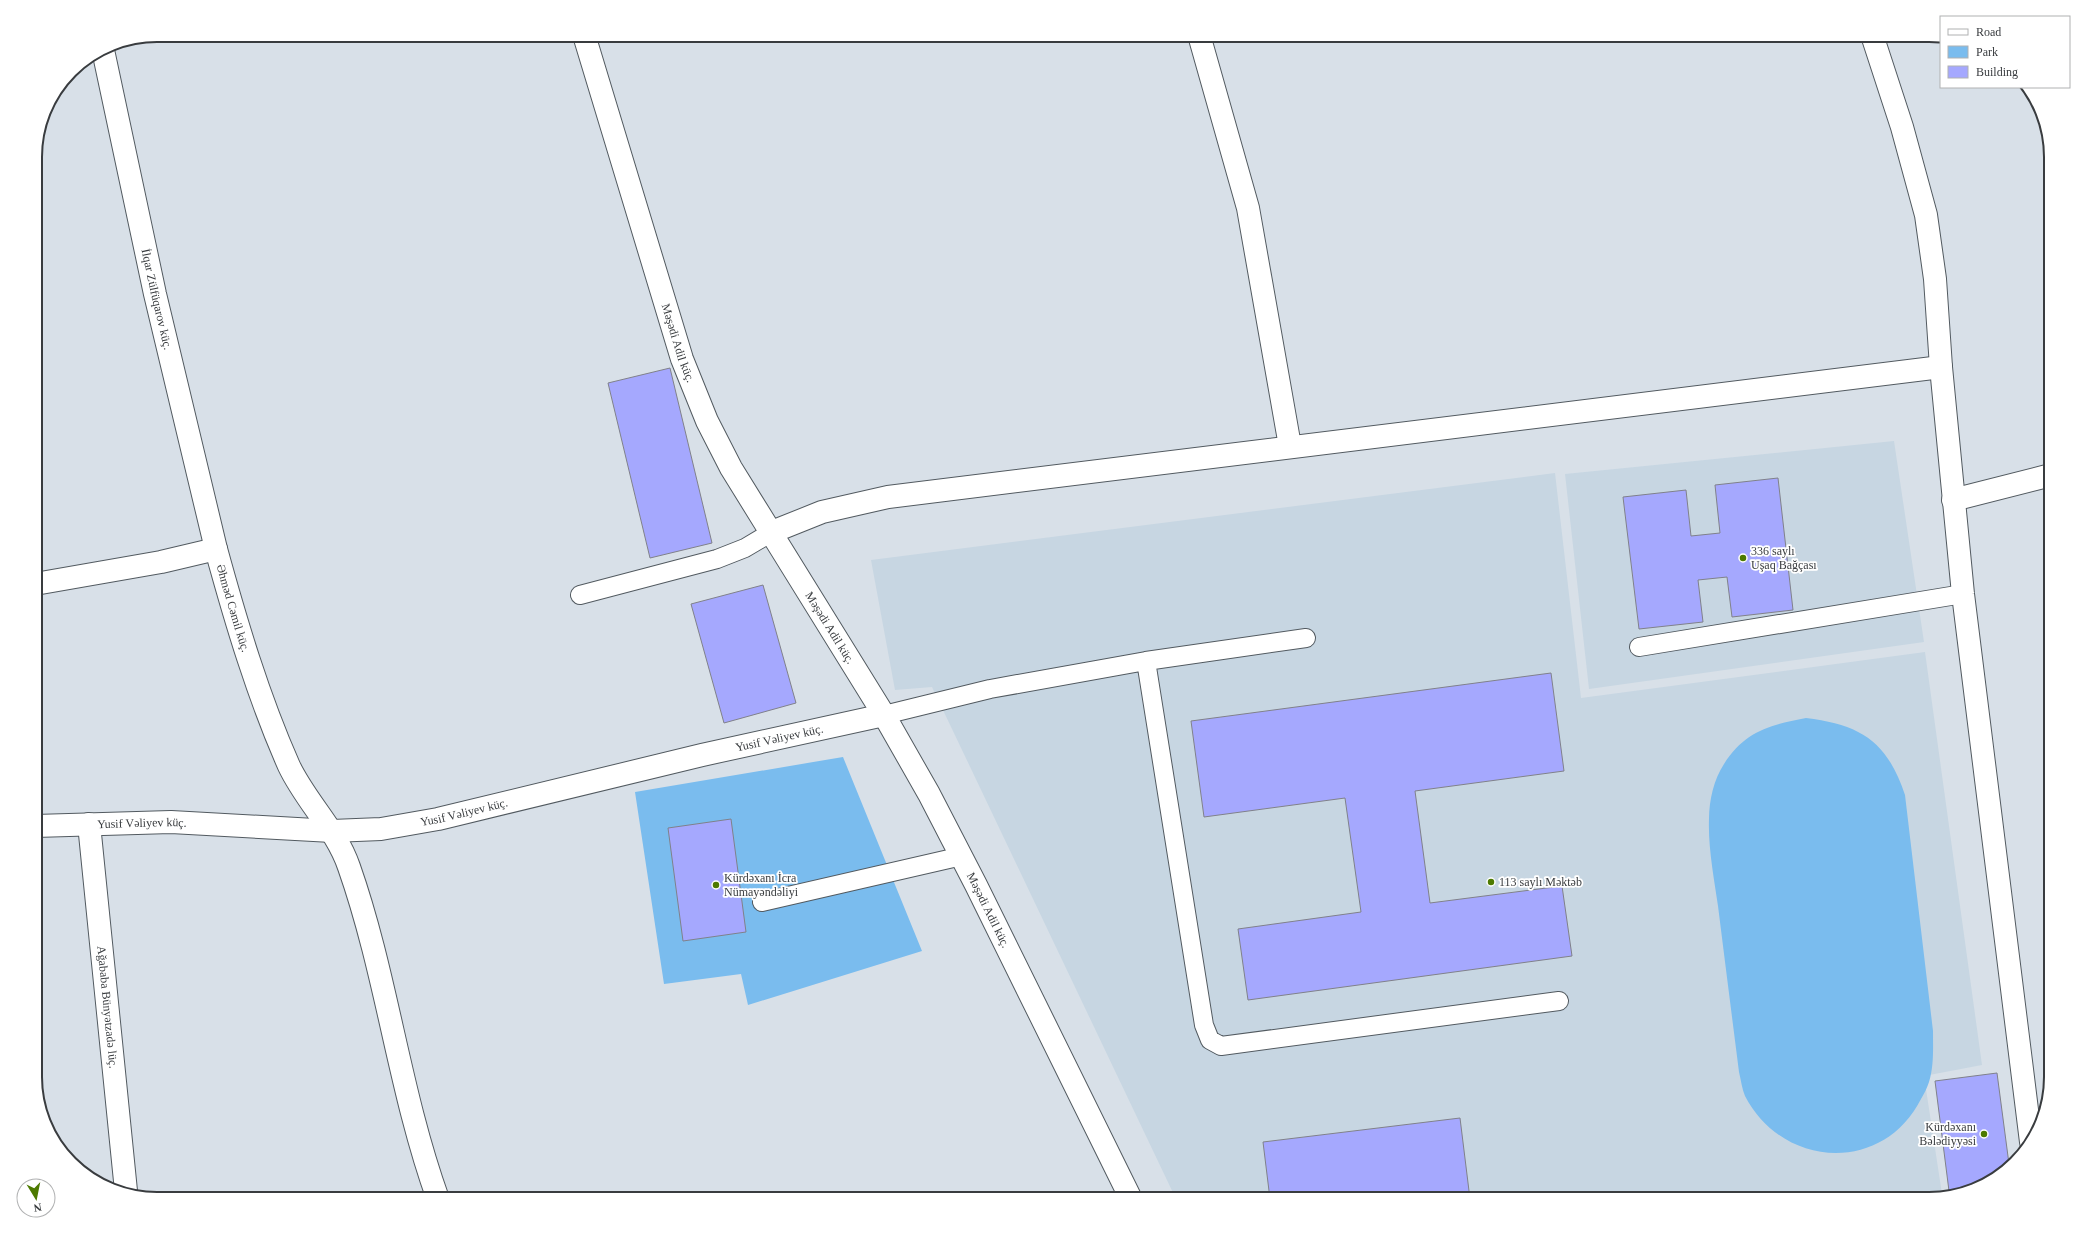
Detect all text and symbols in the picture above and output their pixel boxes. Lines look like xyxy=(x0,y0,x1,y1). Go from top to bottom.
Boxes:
legend xyxy=(1940,16,2070,88)
text: Road xyxy=(1976,25,2001,39)
text: Park xyxy=(1976,45,1998,59)
text: Building xyxy=(1976,65,2018,79)
street label: İlqar Zülfüqarov küç. xyxy=(139,248,175,351)
street label: Məşədi Adil küç. xyxy=(659,302,698,385)
place label: 336 saylı Uşaq Bağçası xyxy=(1751,544,1817,572)
marker: 336 saylı Uşaq Bağçası xyxy=(1738,553,1748,563)
street label: Əhməd Cəmil küç. xyxy=(214,563,253,654)
street label: Məşədi Adil küç. xyxy=(802,589,858,666)
street label: Yusif Vəliyev küç. xyxy=(734,722,824,754)
street label: Yusif Vəliyev küç. xyxy=(419,795,509,829)
street label: Yusif Vəliyev küç. xyxy=(97,815,187,831)
street label: Məşədi Adil küç. xyxy=(964,870,1013,950)
place label: Kürdəxanı İcra Nümayəndəliyi xyxy=(724,871,799,899)
place label: 113 saylı Məktəb xyxy=(1499,875,1582,889)
marker: 113 saylı Məktəb xyxy=(1486,877,1496,887)
marker: Kürdəxanı İcra Nümayəndəliyi xyxy=(711,880,721,890)
street label: Ağababa Bünyətzadə lüç. xyxy=(94,945,121,1069)
place label: Kürdəxanı Bələdiyyəsi xyxy=(1919,1120,1977,1148)
marker: Kürdəxanı Bələdiyyəsi xyxy=(1979,1129,1989,1139)
north arrow xyxy=(16,1178,56,1218)
text: N xyxy=(33,1201,43,1214)

